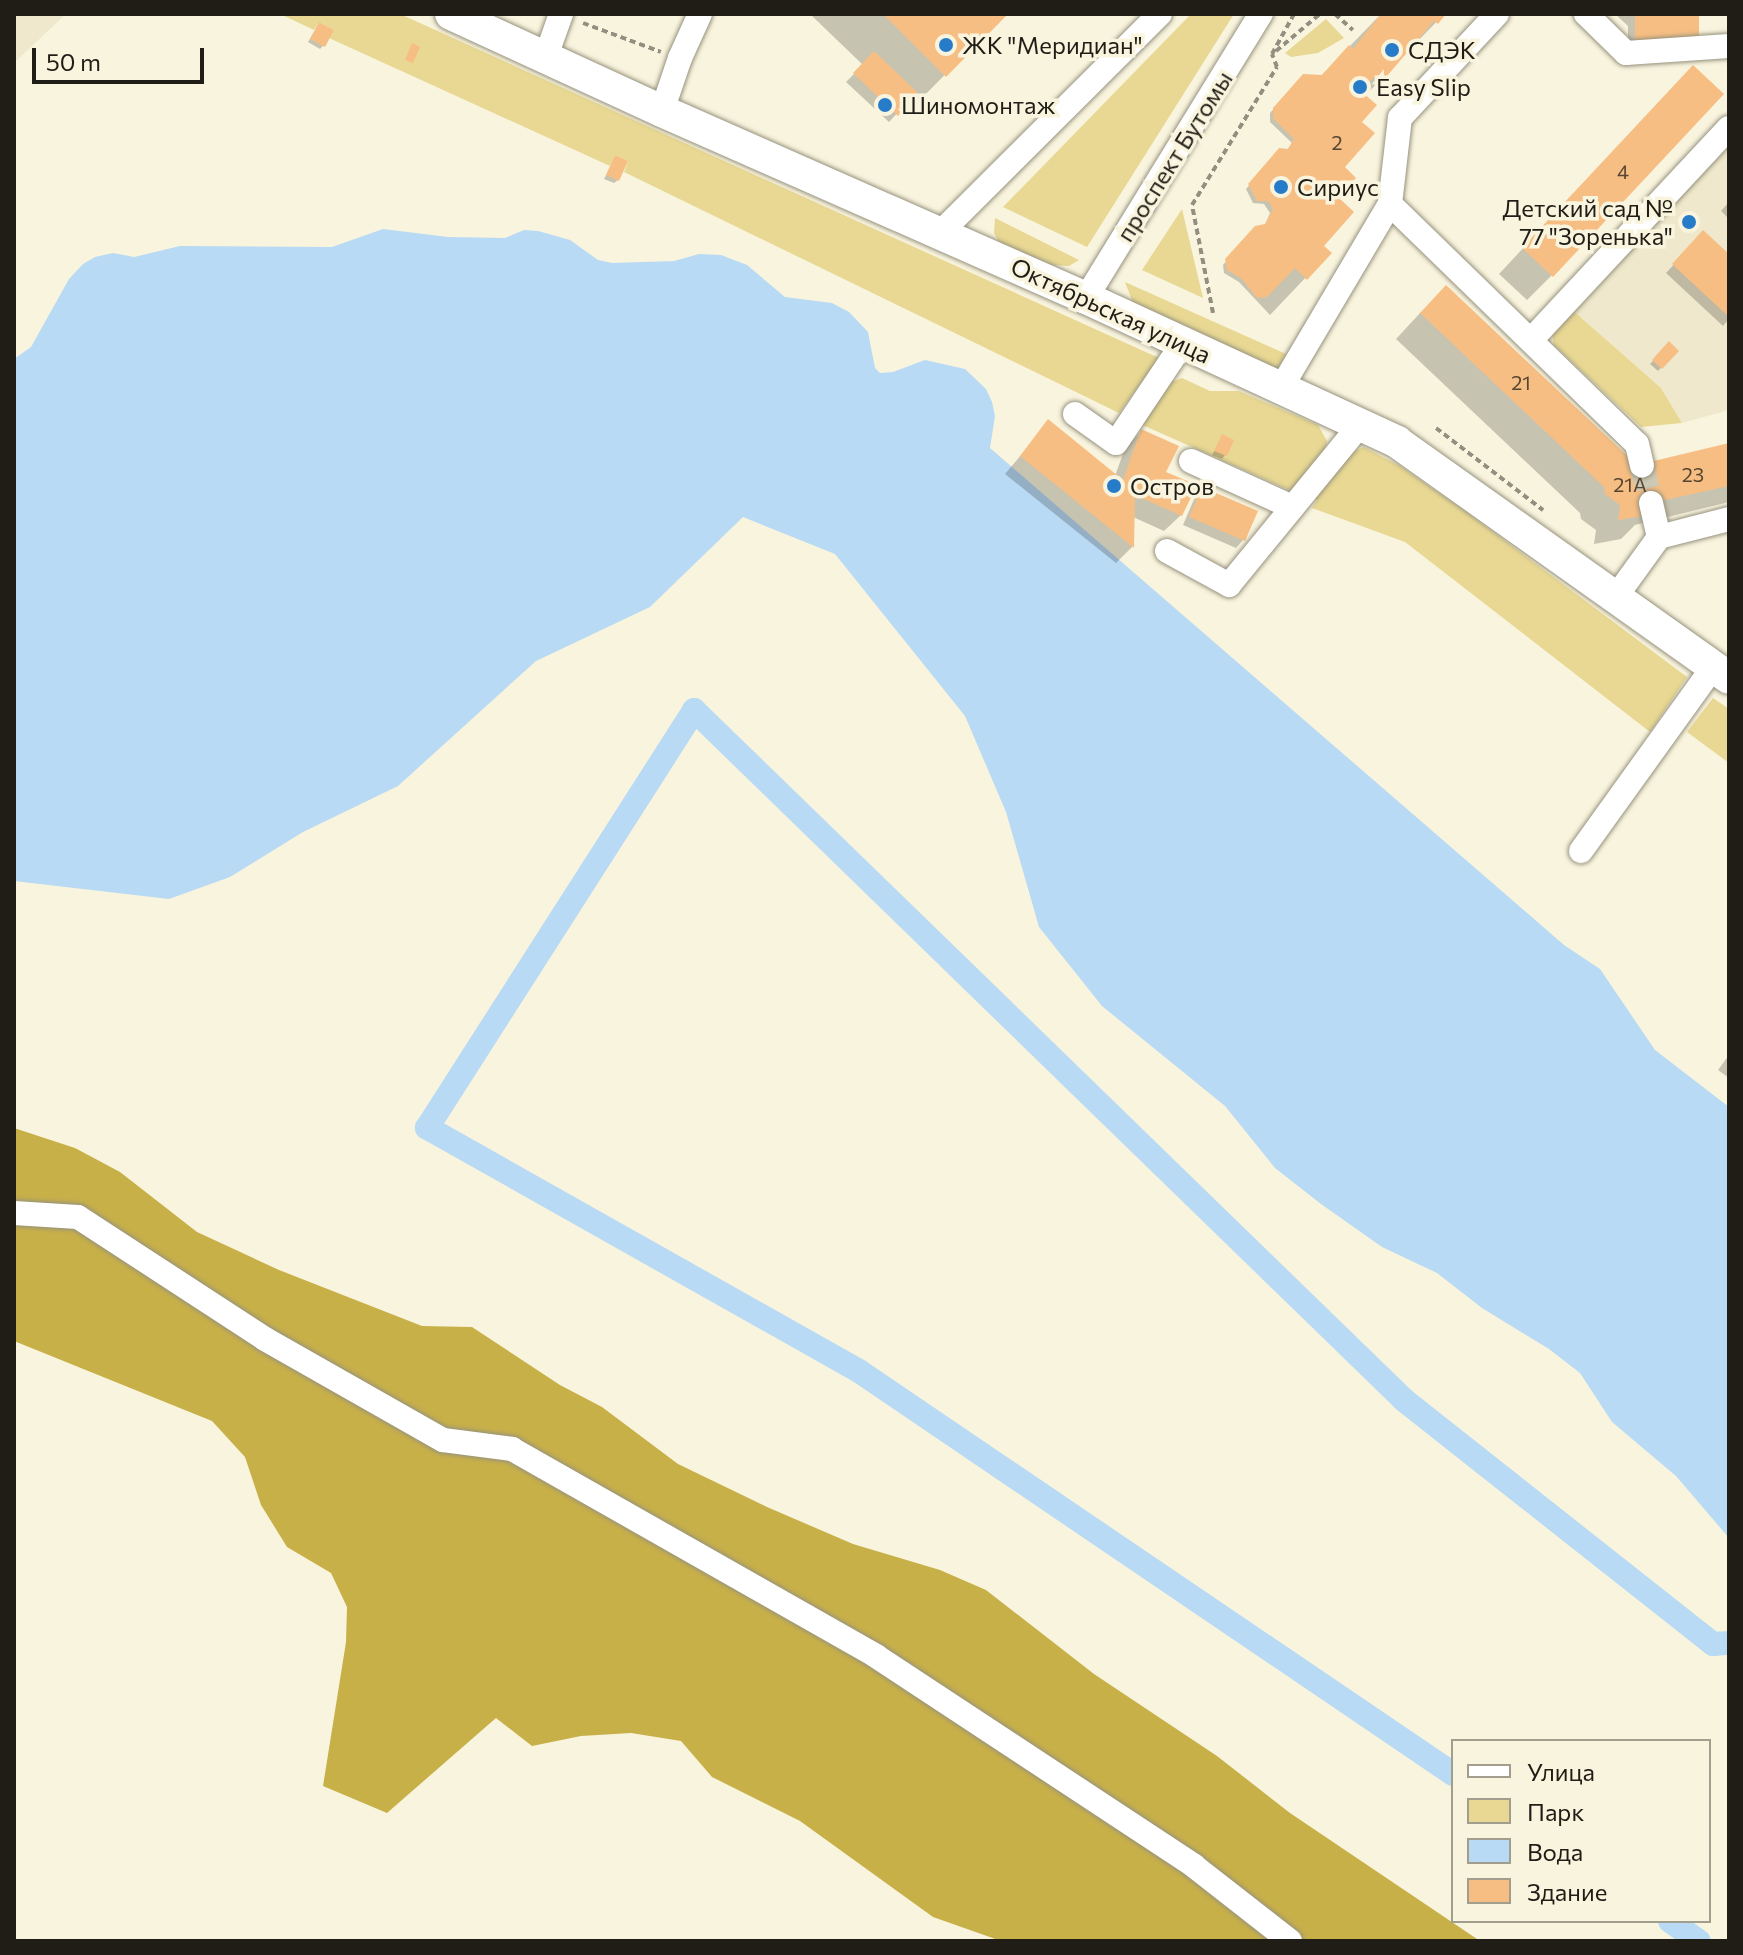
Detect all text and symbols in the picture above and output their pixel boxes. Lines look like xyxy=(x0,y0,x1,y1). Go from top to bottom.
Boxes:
place label: ЖК "Меридиан" xyxy=(962,31,1143,59)
scale bar xyxy=(36,32,208,82)
marker: ЖК "Меридиан" xyxy=(937,36,955,54)
place label: СДЭК xyxy=(1408,36,1476,64)
marker: СДЭК xyxy=(1383,41,1401,59)
text: 50 m xyxy=(46,47,101,76)
street label: проспект Бутомы xyxy=(1110,65,1238,247)
place label: Easy Slip xyxy=(1376,73,1471,101)
marker: Easy Slip xyxy=(1351,78,1369,96)
place label: Шиномонтаж xyxy=(901,91,1056,119)
marker: Шиномонтаж xyxy=(876,96,894,114)
house number: 2 xyxy=(1331,130,1343,154)
house number: 4 xyxy=(1617,159,1629,183)
place label: Сириус xyxy=(1297,173,1379,201)
marker: Сириус xyxy=(1272,178,1290,196)
place label: Детский сад № 77 "Зоренька" xyxy=(1502,194,1673,250)
marker: Детский сад № 77 "Зоренька" xyxy=(1680,213,1698,231)
street label: Октябрьская улица xyxy=(1006,251,1216,369)
house number: 21 xyxy=(1511,370,1531,394)
house number: 23 xyxy=(1682,462,1704,486)
place label: Остров xyxy=(1130,472,1214,500)
house number: 21А xyxy=(1613,472,1647,496)
marker: Остров xyxy=(1105,477,1123,495)
legend xyxy=(1451,1739,1711,1923)
text: Улица xyxy=(1527,1757,1595,1786)
text: Парк xyxy=(1527,1797,1584,1826)
text: Вода xyxy=(1527,1837,1583,1866)
text: Здание xyxy=(1527,1877,1607,1906)

